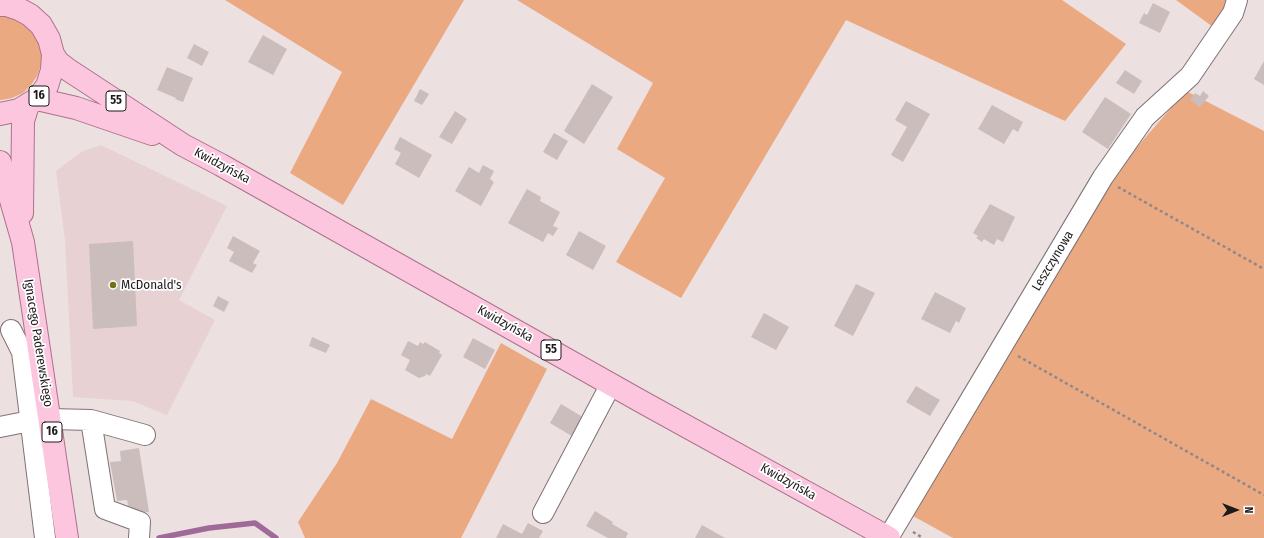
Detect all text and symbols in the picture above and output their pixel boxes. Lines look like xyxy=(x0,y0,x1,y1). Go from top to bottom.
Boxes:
road number: 16 xyxy=(29,86,49,106)
road number: 55 xyxy=(106,91,126,111)
street label: Kwidzyńska xyxy=(191,145,253,187)
street label: Leszczynowa xyxy=(1029,228,1077,294)
place label: McDonald's xyxy=(121,277,182,293)
street label: Ignacego Paderewskiego xyxy=(20,278,56,408)
marker: McDonald's xyxy=(108,280,118,290)
street label: Kwidzyńska xyxy=(474,302,536,346)
road number: 55 xyxy=(541,340,561,360)
road number: 16 xyxy=(42,422,62,442)
street label: Kwidzyńska xyxy=(757,460,819,504)
north arrow xyxy=(1216,490,1256,530)
text: N xyxy=(1242,507,1255,513)

